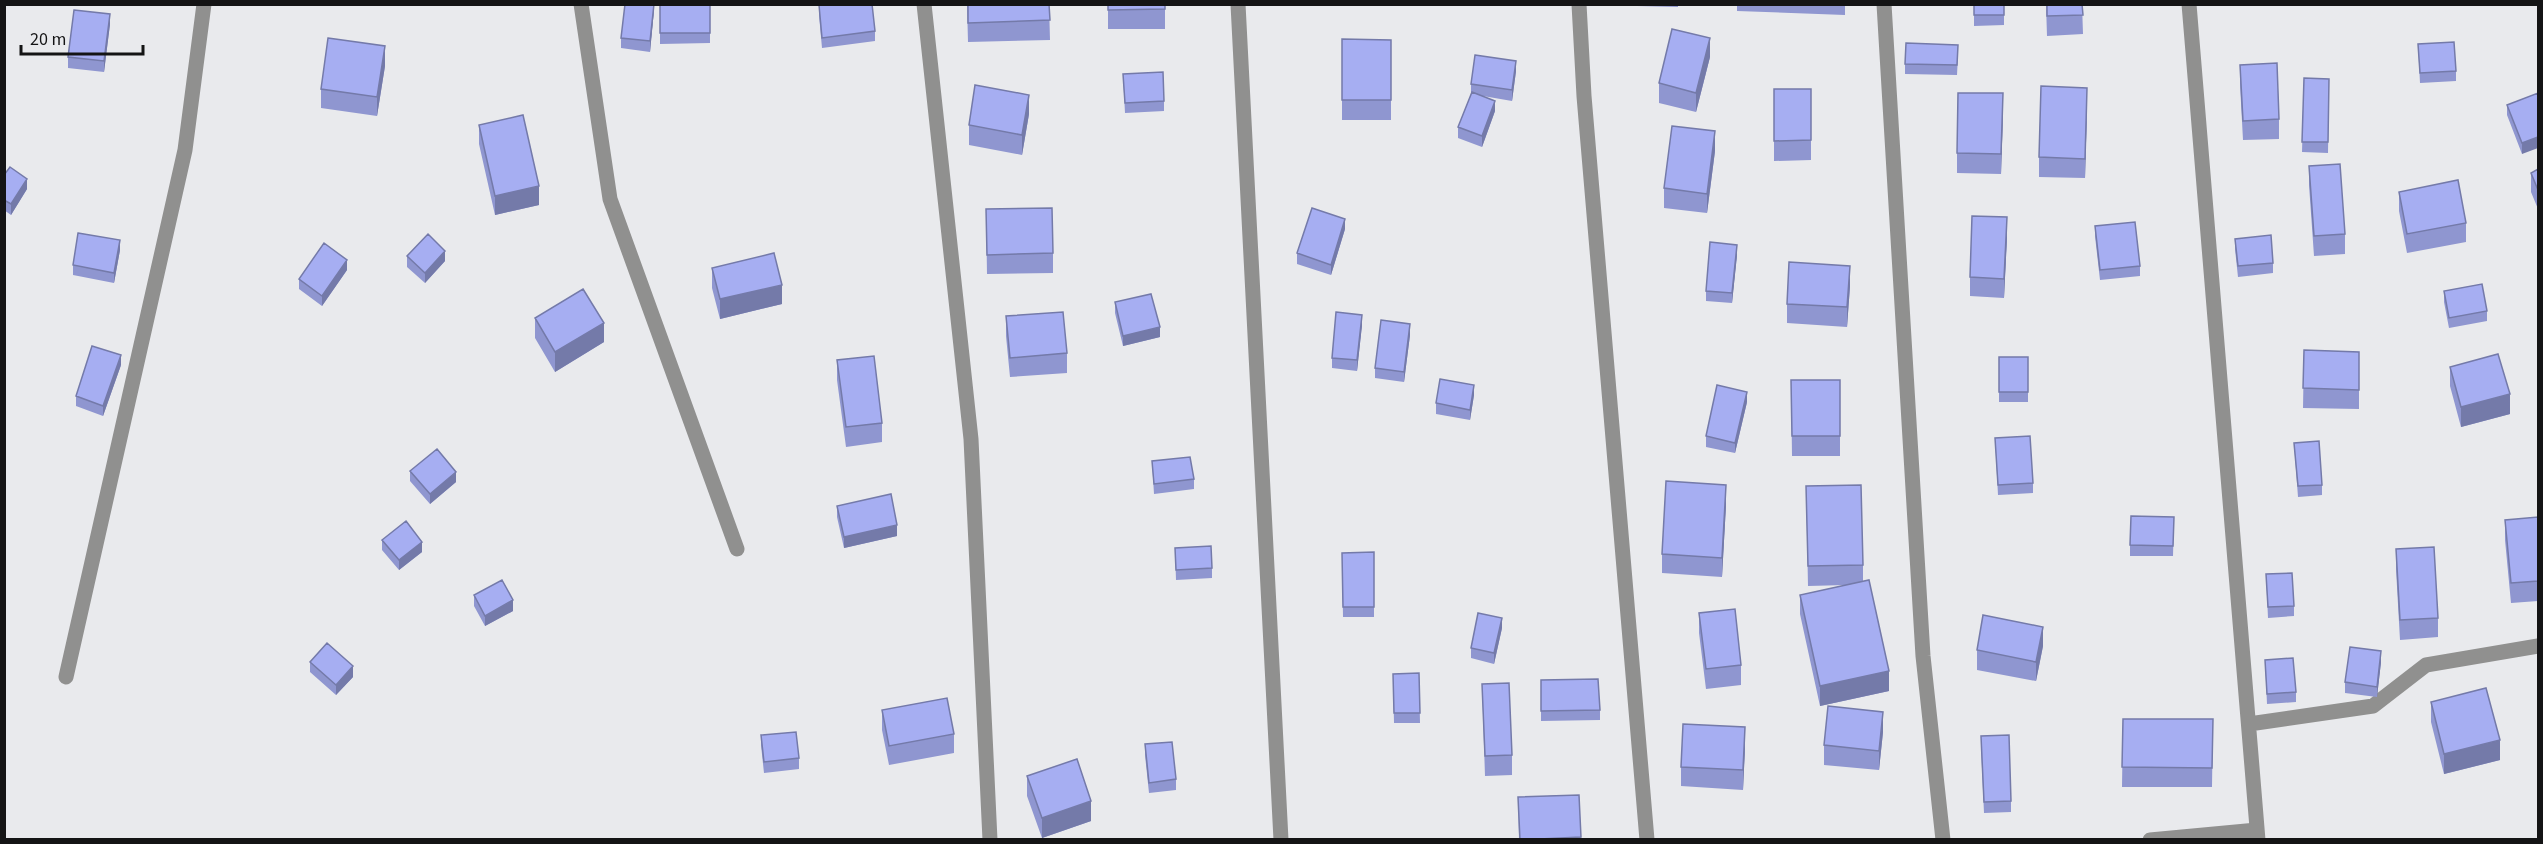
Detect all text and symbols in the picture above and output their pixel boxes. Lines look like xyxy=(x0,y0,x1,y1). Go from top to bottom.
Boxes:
scale bar xyxy=(21,18,142,56)
text: 20 m xyxy=(30,27,66,52)

